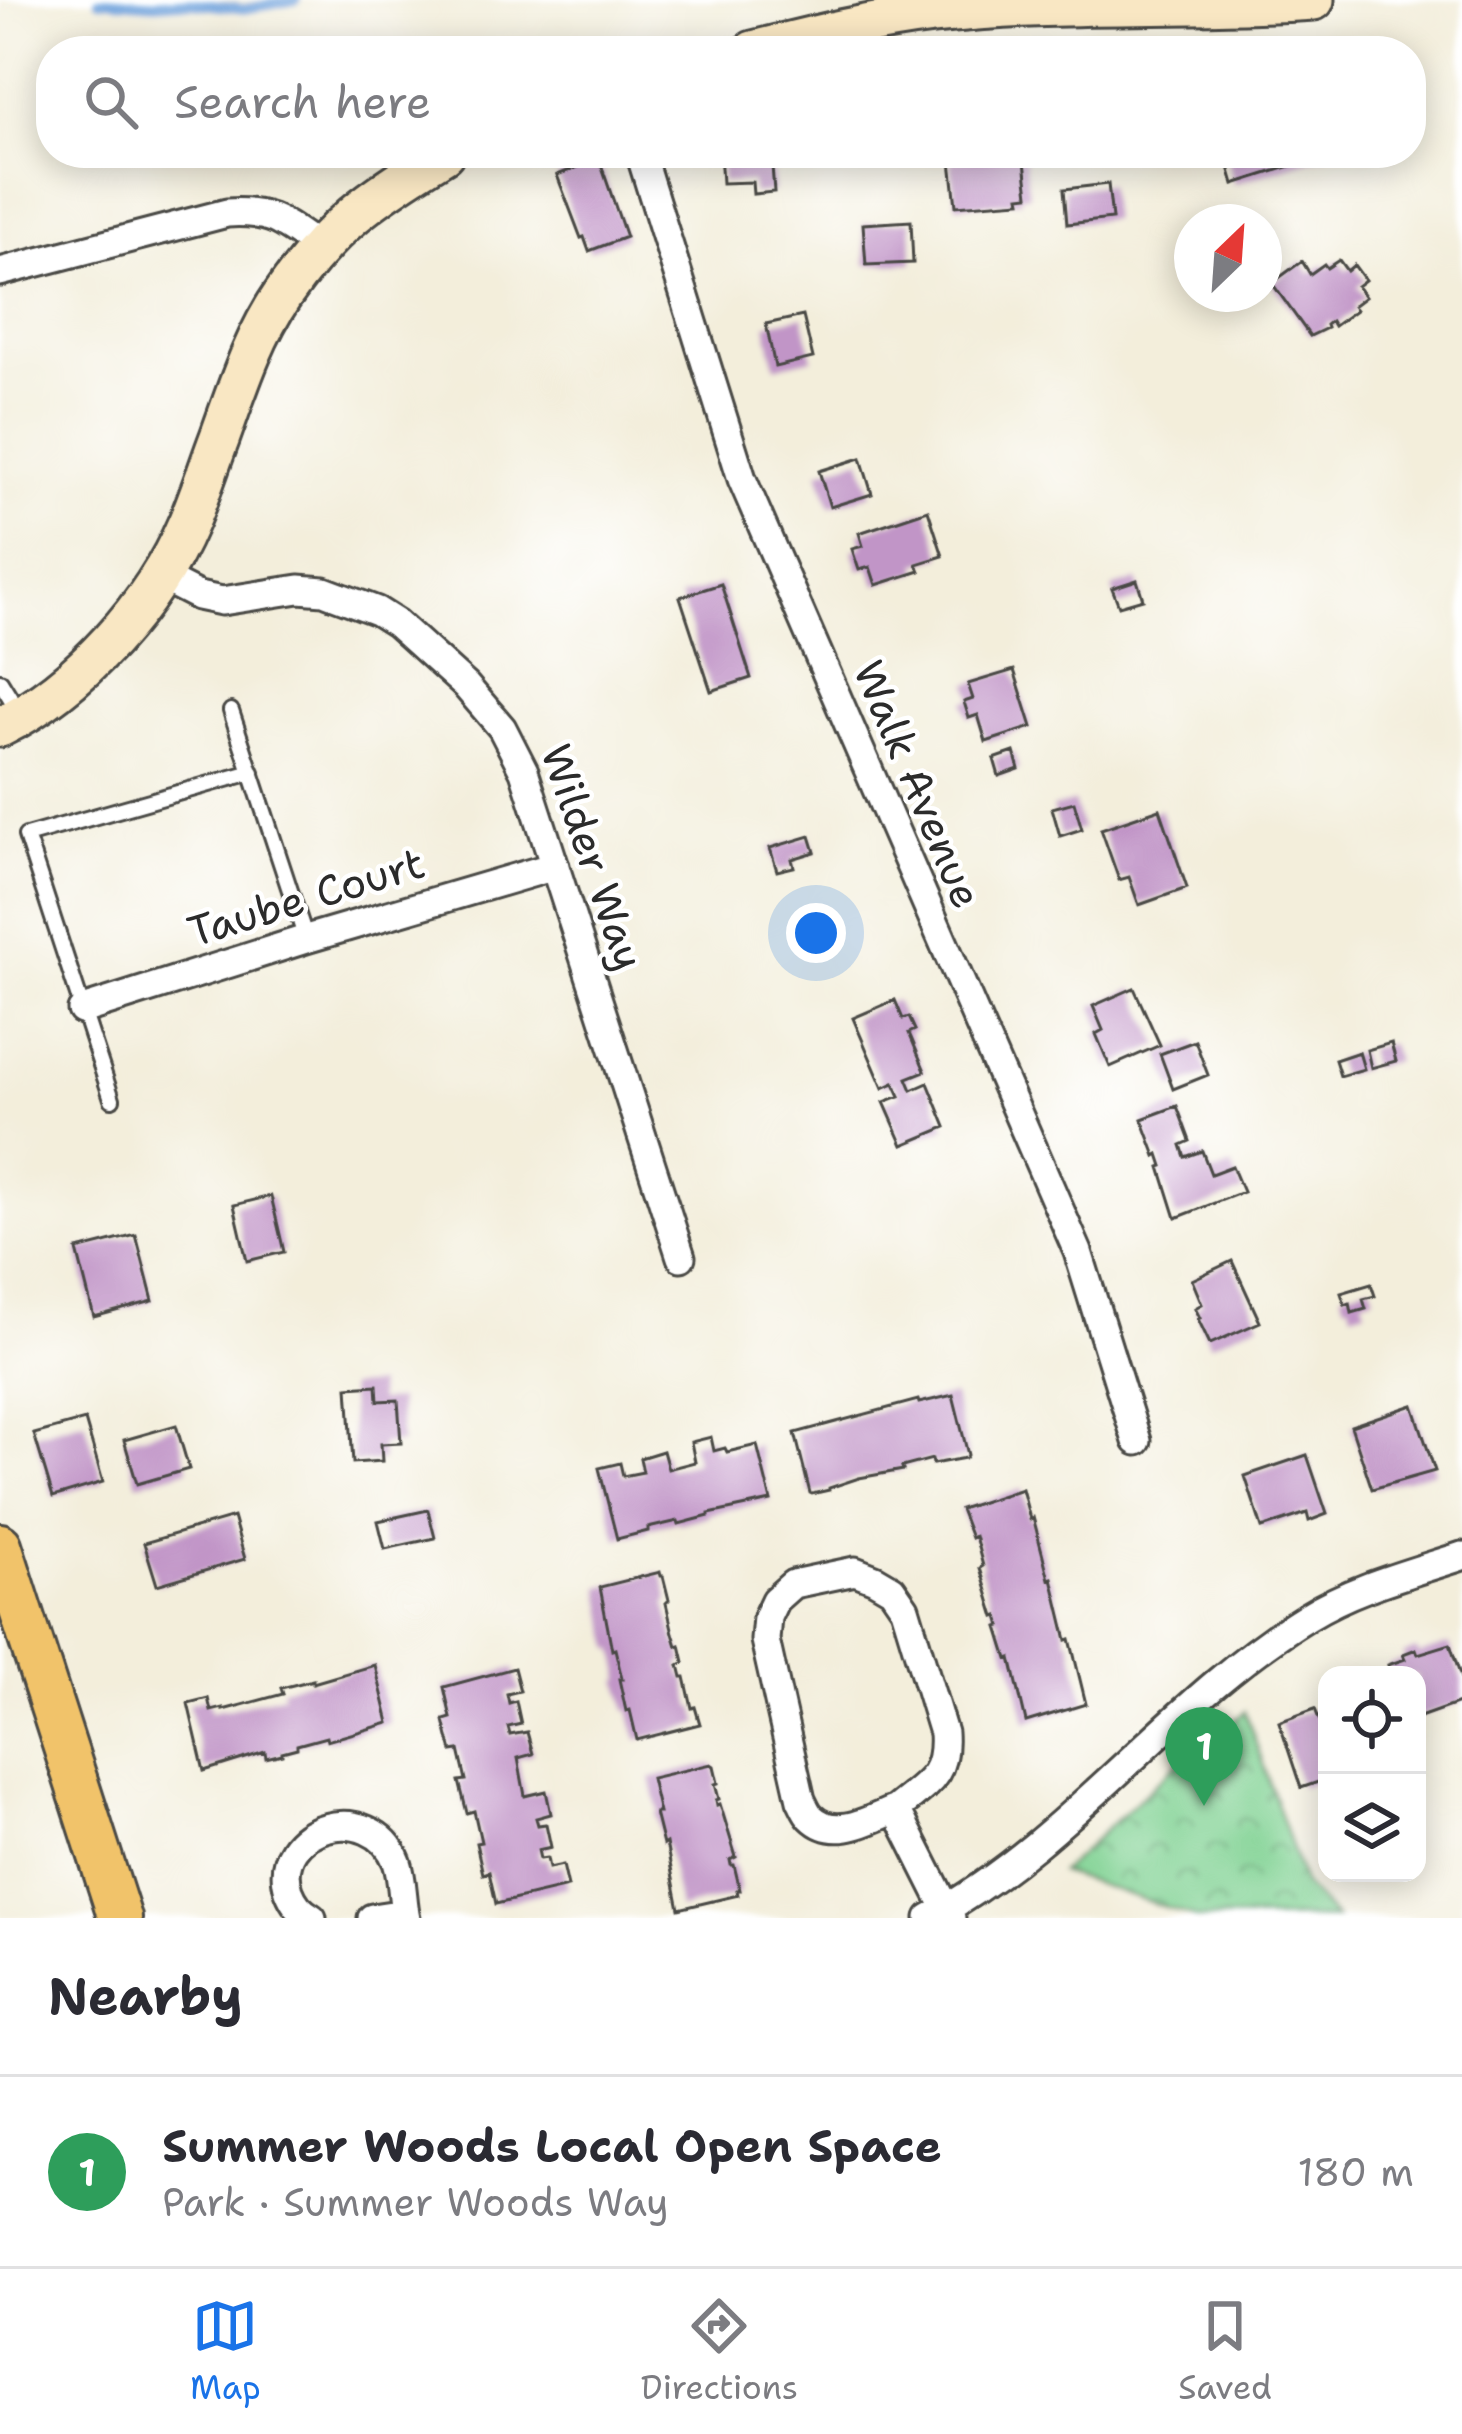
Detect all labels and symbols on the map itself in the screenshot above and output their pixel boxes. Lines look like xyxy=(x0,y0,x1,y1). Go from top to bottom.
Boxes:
north arrow xyxy=(1174,204,1282,312)
street label: Walk Avenue xyxy=(841,652,995,916)
street label: Wilder Way xyxy=(528,737,658,977)
street label: Taube Court xyxy=(181,835,431,959)
your location xyxy=(786,903,846,963)
pin: 1 xyxy=(1165,1707,1243,1806)

